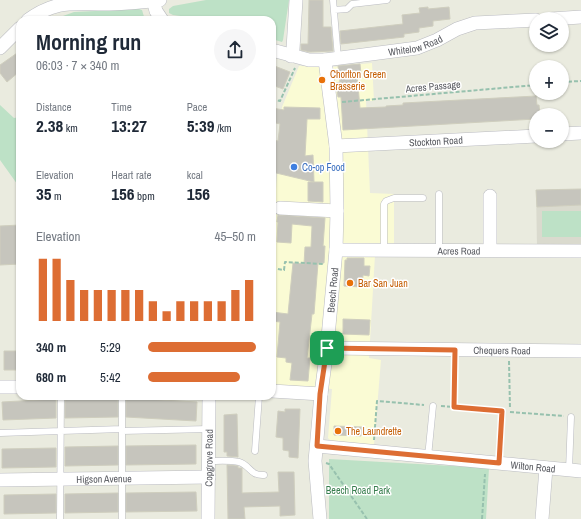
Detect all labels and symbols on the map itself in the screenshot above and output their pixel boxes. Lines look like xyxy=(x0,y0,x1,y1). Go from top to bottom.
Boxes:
street label: Whitelow Road xyxy=(388,32,445,59)
place label: Chorlton Green Brasserie xyxy=(330,68,386,93)
marker: Chorlton Green Brasserie xyxy=(317,75,327,85)
street label: Acres Passage xyxy=(404,78,462,95)
street label: Stockton Road xyxy=(409,134,463,149)
place label: Co-op Food xyxy=(302,161,345,174)
marker: Co-op Food xyxy=(289,162,299,172)
street label: Acres Road xyxy=(437,244,480,258)
street label: Beech Road xyxy=(324,267,341,313)
place label: Bar San Juan xyxy=(358,277,408,290)
marker: Bar San Juan xyxy=(345,278,355,288)
pin xyxy=(310,331,344,365)
street label: Chequers Road xyxy=(473,344,531,357)
place label: The Laundrette xyxy=(346,425,402,438)
marker: The Laundrette xyxy=(333,426,343,436)
street label: Copgrove Road xyxy=(202,429,216,487)
street label: Wilton Road xyxy=(510,458,556,476)
street label: Higson Avenue xyxy=(76,472,132,486)
park label: Beech Road Park xyxy=(326,484,391,497)

